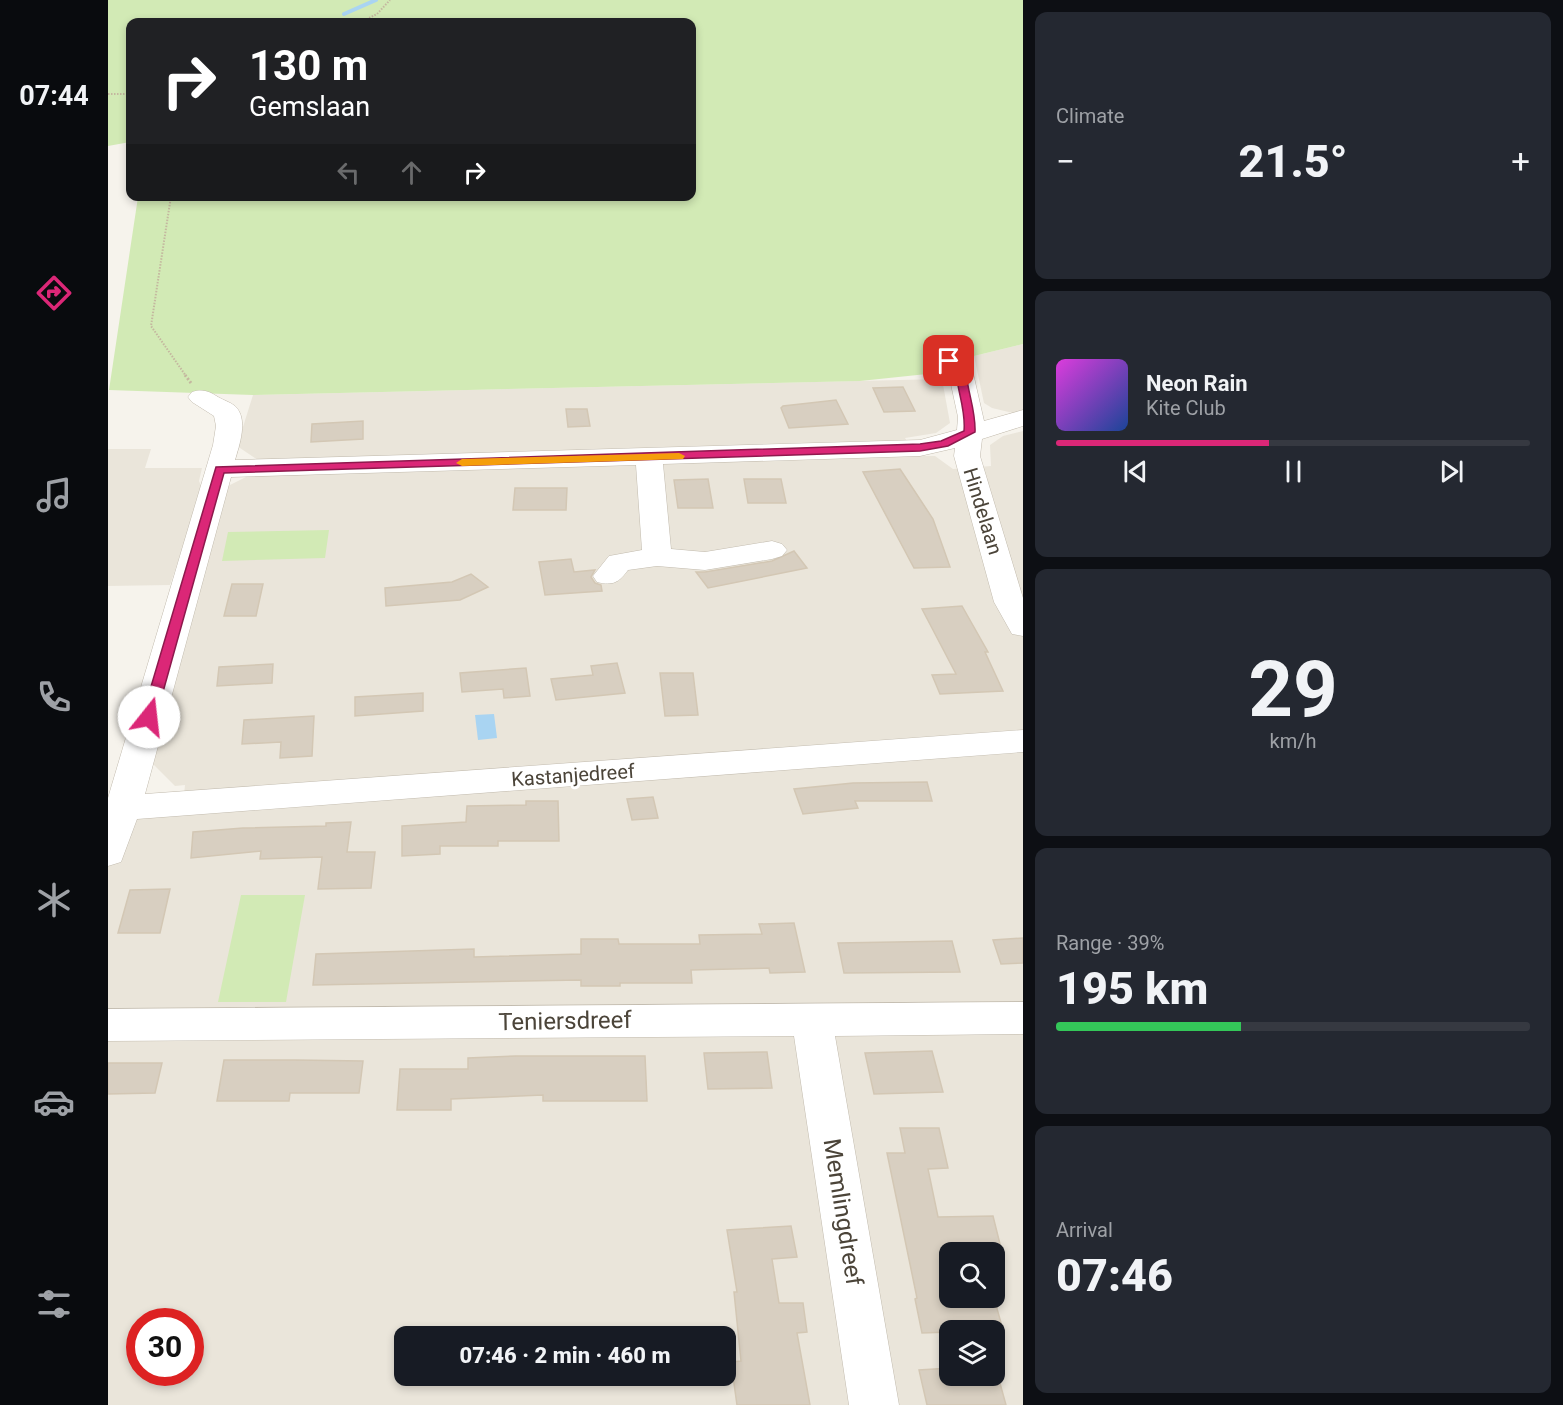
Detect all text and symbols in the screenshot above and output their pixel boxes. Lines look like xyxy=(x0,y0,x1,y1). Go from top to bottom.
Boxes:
text: 130 m xyxy=(249,41,368,90)
icon: right xyxy=(150,42,228,120)
text: 07:44 xyxy=(19,80,89,112)
text: Gemslaan xyxy=(249,91,370,123)
text: Climate xyxy=(1056,104,1124,128)
text: 21.5° xyxy=(1239,135,1348,188)
text: − xyxy=(1056,142,1075,181)
text: + xyxy=(1511,142,1530,181)
icon: left xyxy=(332,156,365,189)
icon: ahead xyxy=(395,156,428,189)
icon: right xyxy=(458,156,491,189)
icon: directions xyxy=(33,272,75,314)
pin xyxy=(923,335,974,386)
icon: arrive xyxy=(932,344,965,377)
text: Neon Rain xyxy=(1146,371,1248,396)
text: Kite Club xyxy=(1146,396,1226,420)
icon: previous xyxy=(1119,455,1152,488)
icon: pause xyxy=(1277,455,1310,488)
icon: next xyxy=(1435,455,1468,488)
street label: Hindelaan xyxy=(958,465,1008,557)
icon: music xyxy=(33,474,75,516)
text: 29 xyxy=(1248,644,1338,735)
icon: phone xyxy=(33,676,75,718)
position arrow xyxy=(117,685,181,749)
text: km/h xyxy=(1270,729,1316,753)
street label: Kastanjedreef xyxy=(510,759,636,791)
icon: climate xyxy=(33,879,75,921)
text: Range · 39% xyxy=(1056,931,1164,955)
text: 195 km xyxy=(1056,962,1208,1015)
street label: Teniersdreef xyxy=(498,1006,633,1036)
icon: car xyxy=(33,1081,75,1123)
street label: Memlingdreef xyxy=(818,1137,869,1288)
text: Arrival xyxy=(1056,1218,1113,1242)
map controls xyxy=(939,1242,1005,1386)
button: search xyxy=(939,1242,1005,1308)
text: 07:46 xyxy=(1056,1249,1173,1302)
icon: filters xyxy=(33,1283,75,1325)
speed limit sign: 30 xyxy=(126,1308,204,1386)
button: layers xyxy=(939,1320,1005,1386)
text: 07:46 · 2 min · 460 m xyxy=(460,1343,670,1368)

